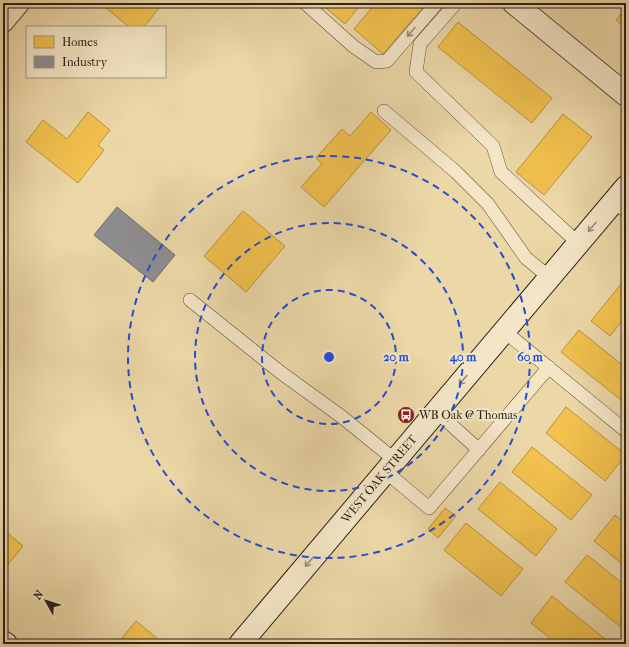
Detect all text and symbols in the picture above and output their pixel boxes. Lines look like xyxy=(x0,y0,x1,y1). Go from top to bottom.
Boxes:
legend xyxy=(26,26,166,78)
one-way arrow xyxy=(407,27,416,38)
text: Homes xyxy=(62,35,98,49)
text: Industry xyxy=(62,55,108,69)
one-way arrow xyxy=(587,222,596,232)
centre of rings xyxy=(322,350,336,364)
text: 20 m xyxy=(383,350,410,364)
text: 40 m xyxy=(449,350,477,365)
text: 60 m xyxy=(517,350,544,364)
one-way arrow xyxy=(458,375,467,385)
bus stop icon: WB Oak @ Thomas xyxy=(396,405,416,425)
place label: WB Oak @ Thomas xyxy=(418,408,518,422)
street label: WEST OAK STREET xyxy=(338,432,420,526)
one-way arrow xyxy=(305,556,314,567)
north arrow xyxy=(26,581,66,621)
text: N xyxy=(31,587,47,602)

